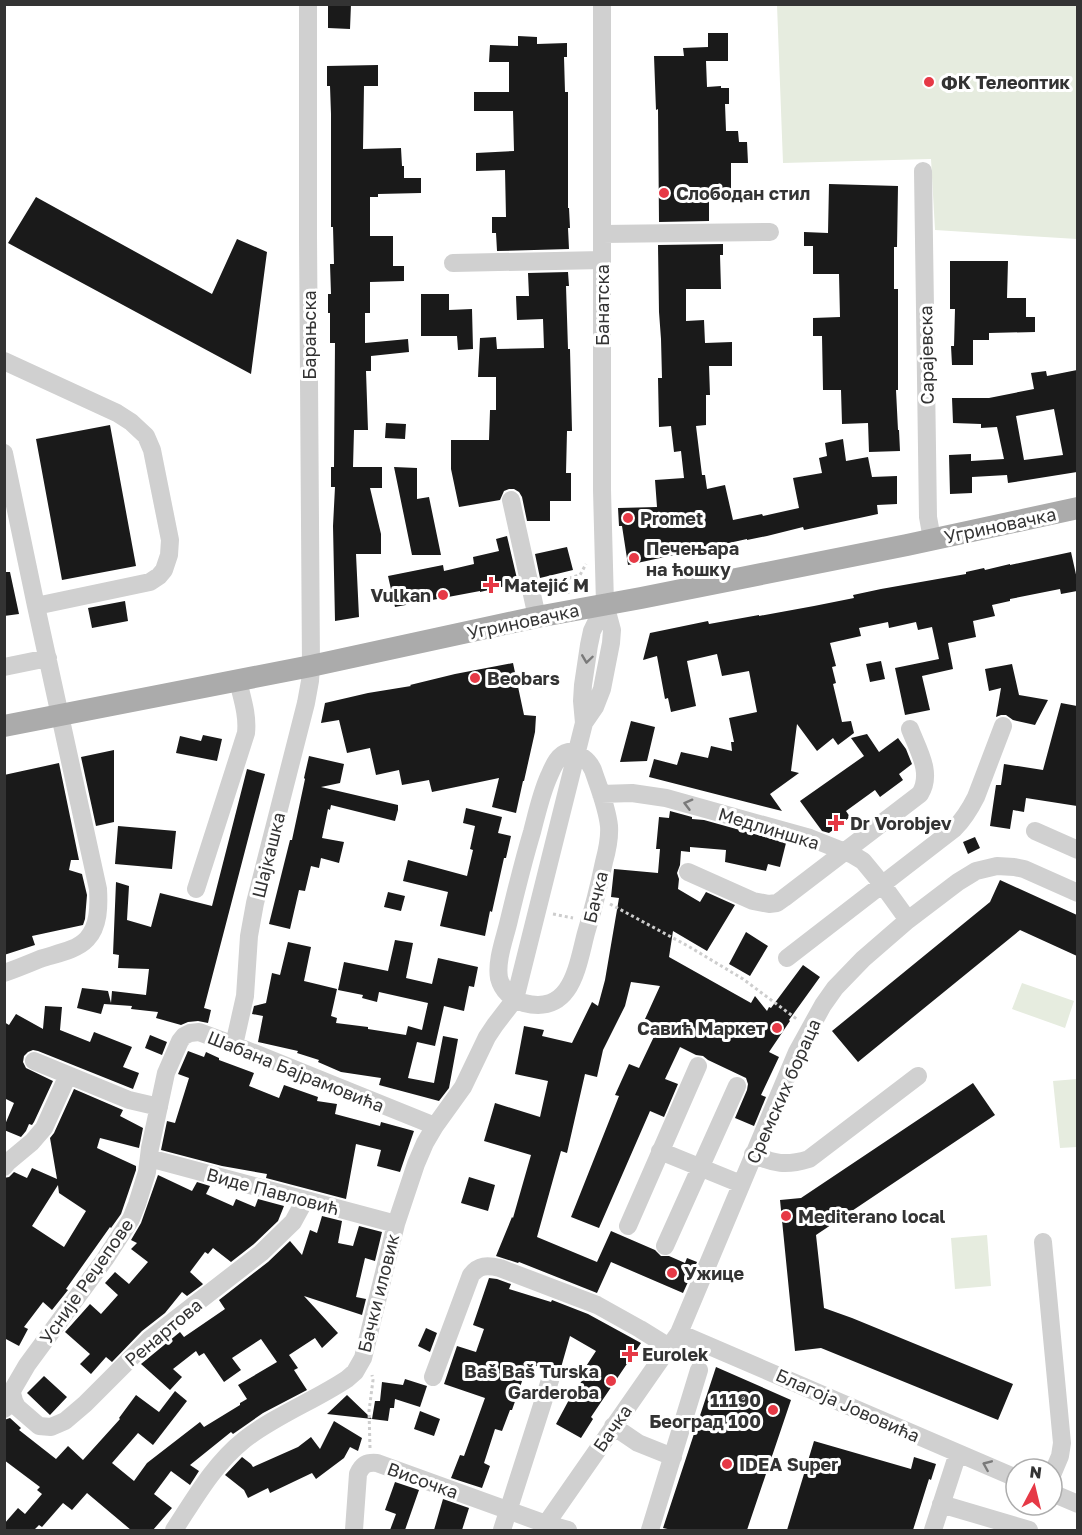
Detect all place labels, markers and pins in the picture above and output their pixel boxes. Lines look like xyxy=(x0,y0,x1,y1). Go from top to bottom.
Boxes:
place label: ФК Телеоптик xyxy=(941,71,1070,93)
marker: ФК Телеоптик xyxy=(922,75,936,89)
place label: Слободан стил xyxy=(676,182,810,204)
marker: Слободан стил xyxy=(657,186,671,200)
place label: Promet xyxy=(640,507,703,529)
marker: Promet xyxy=(621,511,635,525)
place label: Печењара на ћошку xyxy=(646,537,739,580)
marker: Печењара на ћошку xyxy=(627,551,641,565)
place label: Matejić M xyxy=(504,574,589,596)
marker: Matejić M xyxy=(482,576,500,594)
place label: Vulkan xyxy=(371,584,431,606)
marker: Vulkan xyxy=(436,588,450,602)
place label: Beobars xyxy=(487,667,560,689)
marker: Beobars xyxy=(468,671,482,685)
place label: Dr Vorobjev xyxy=(850,812,952,834)
marker: Dr Vorobjev xyxy=(827,814,845,832)
place label: Савић Маркет xyxy=(637,1017,765,1039)
marker: Савић Маркет xyxy=(770,1021,784,1035)
place label: Mediterano local xyxy=(798,1205,945,1227)
marker: Mediterano local xyxy=(779,1209,793,1223)
place label: Ужице xyxy=(684,1262,744,1284)
marker: Ужице xyxy=(665,1266,679,1280)
place label: Eurolek xyxy=(642,1343,709,1365)
marker: Eurolek xyxy=(623,1347,637,1361)
place label: Baš Baš Turska Garderoba xyxy=(464,1360,599,1403)
marker: Baš Baš Turska Garderoba xyxy=(604,1374,618,1388)
place label: 11190 Београд 100 xyxy=(649,1389,761,1432)
marker: 11190 Београд 100 xyxy=(766,1403,780,1417)
place label: IDEA Super xyxy=(739,1453,838,1475)
marker: IDEA Super xyxy=(720,1457,734,1471)

